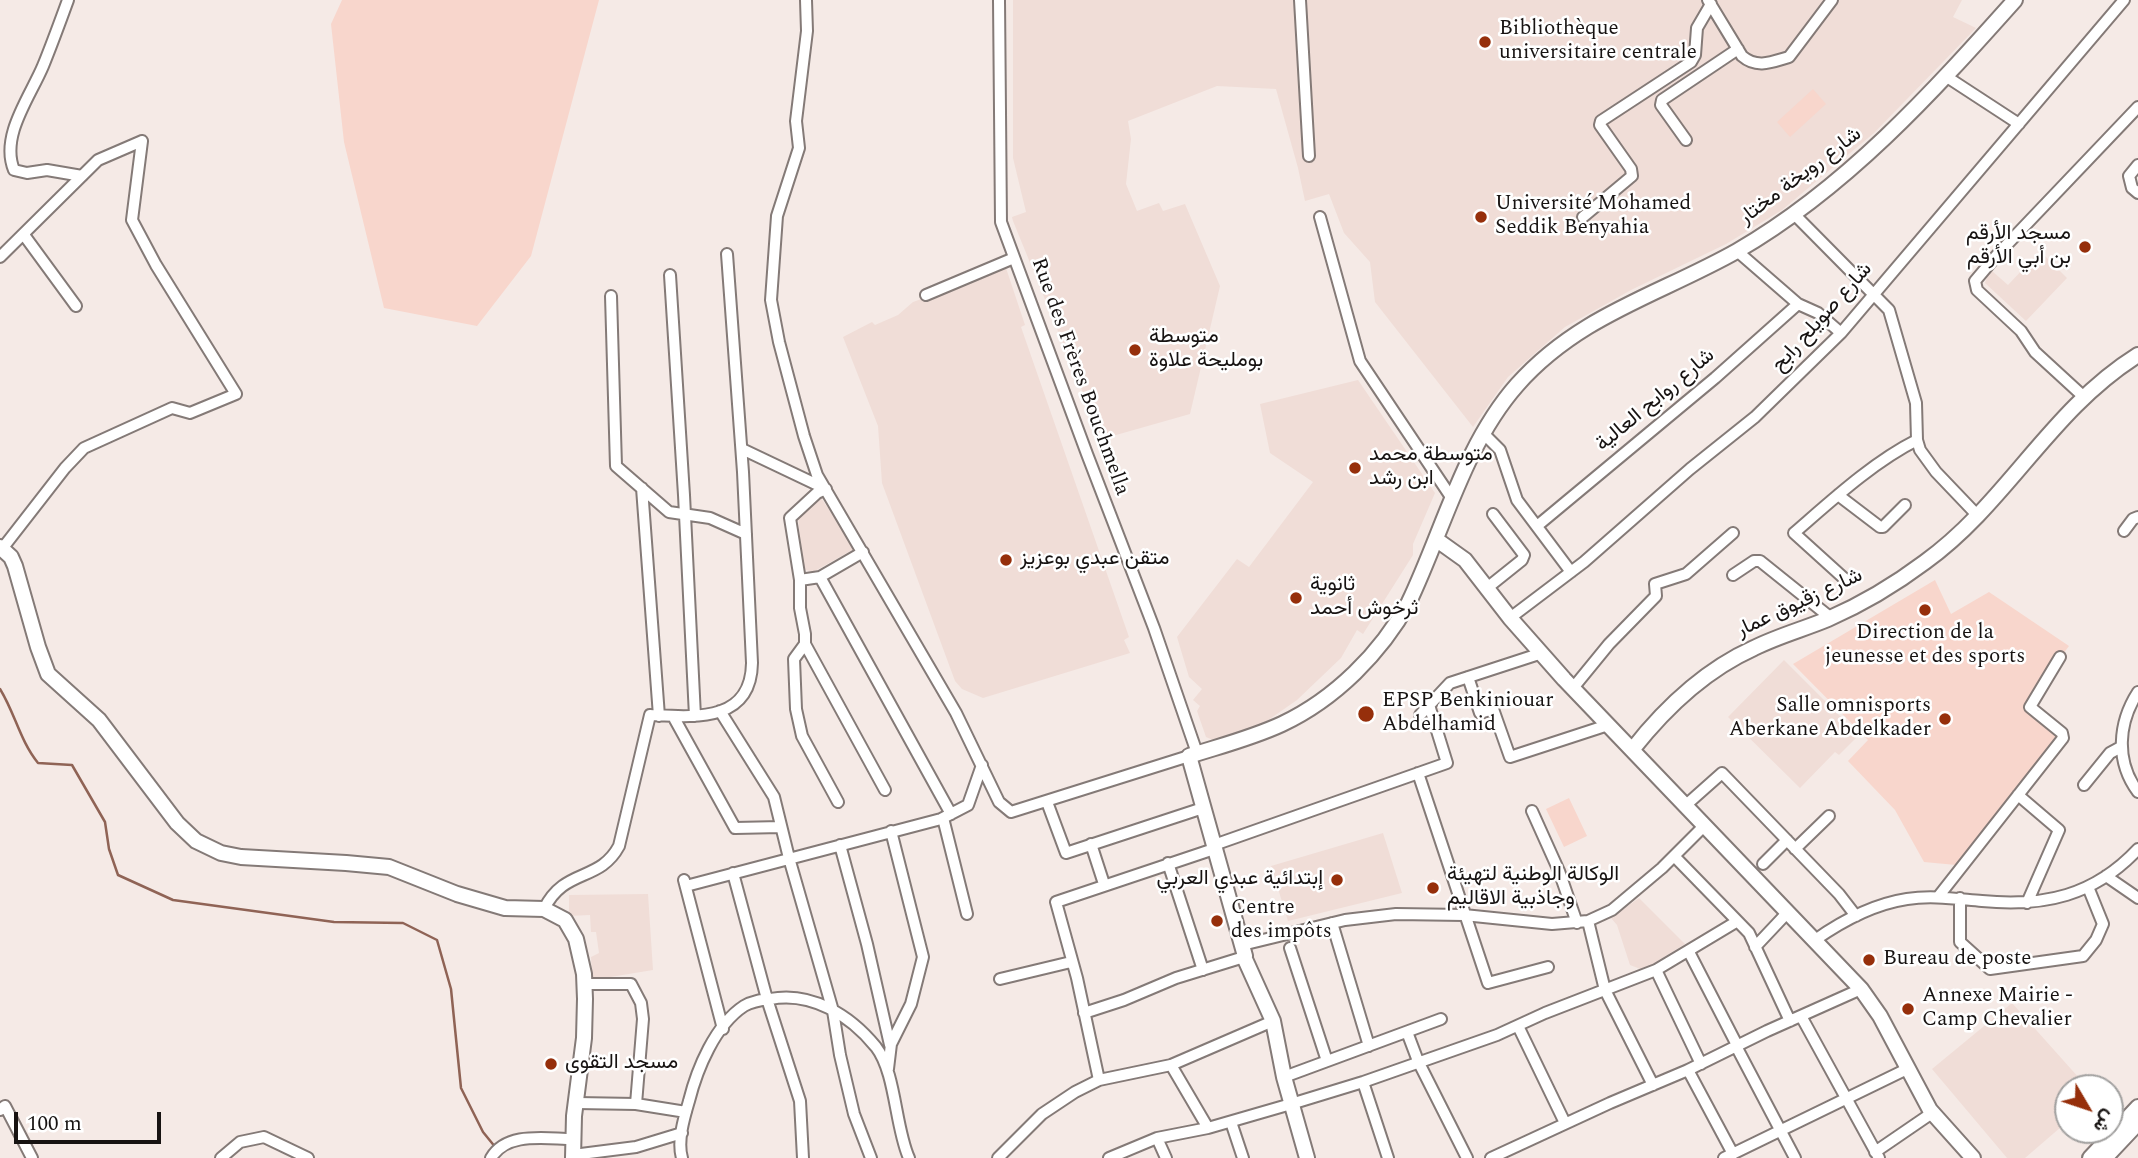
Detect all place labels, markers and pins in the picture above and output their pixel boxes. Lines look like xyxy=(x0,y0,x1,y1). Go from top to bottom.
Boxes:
place label: Bibliothèque universitaire centrale xyxy=(1499,17,1697,67)
marker: Bibliothèque universitaire centrale xyxy=(1477,34,1493,50)
place label: Université Mohamed Seddik Benyahia xyxy=(1495,192,1691,242)
marker: Université Mohamed Seddik Benyahia xyxy=(1473,209,1489,225)
place label: مسجد الأرقم بن أبي الأرقم xyxy=(1966,222,2071,272)
marker: مسجد الأرقم بن أبي الأرقم xyxy=(2077,239,2093,255)
place label: متوسطة بومليحة علاوة xyxy=(1149,325,1263,375)
marker: متوسطة بومليحة علاوة xyxy=(1127,342,1143,358)
place label: متوسطة محمد ابن رشد xyxy=(1369,443,1493,493)
marker: متوسطة محمد ابن رشد xyxy=(1347,460,1363,476)
place label: متقن عبدي بوعزيز xyxy=(1020,547,1170,573)
marker: متقن عبدي بوعزيز xyxy=(998,552,1014,568)
place label: ثانوية ثرخوش أحمد xyxy=(1310,573,1419,623)
marker: ثانوية ثرخوش أحمد xyxy=(1288,590,1304,606)
marker: Direction de la jeunesse et des sports xyxy=(1917,602,1933,618)
place label: Direction de la jeunesse et des sports xyxy=(1825,621,2025,671)
place label: EPSP Benkiniouar Abdelhamid xyxy=(1382,689,1554,739)
place label: Salle omnisports Aberkane Abdelkader xyxy=(1729,694,1931,744)
marker: EPSP Benkiniouar Abdelhamid xyxy=(1356,704,1376,724)
marker: Salle omnisports Aberkane Abdelkader xyxy=(1937,711,1953,727)
place label: الوكالة الوطنية لتهيئة وجاذبية الاقاليم xyxy=(1447,863,1619,913)
place label: إبتدائية عبدي العربي xyxy=(1156,867,1323,893)
marker: إبتدائية عبدي العربي xyxy=(1329,872,1345,888)
marker: الوكالة الوطنية لتهيئة وجاذبية الاقاليم xyxy=(1425,880,1441,896)
place label: Centre des impôts xyxy=(1231,896,1332,946)
marker: Centre des impôts xyxy=(1209,913,1225,929)
place label: Bureau de poste xyxy=(1883,947,2031,973)
marker: Bureau de poste xyxy=(1861,952,1877,968)
place label: Annexe Mairie - Camp Chevalier xyxy=(1922,984,2073,1034)
marker: Annexe Mairie - Camp Chevalier xyxy=(1900,1001,1916,1017)
place label: مسجد التقوى xyxy=(565,1051,678,1077)
marker: مسجد التقوى xyxy=(543,1056,559,1072)

